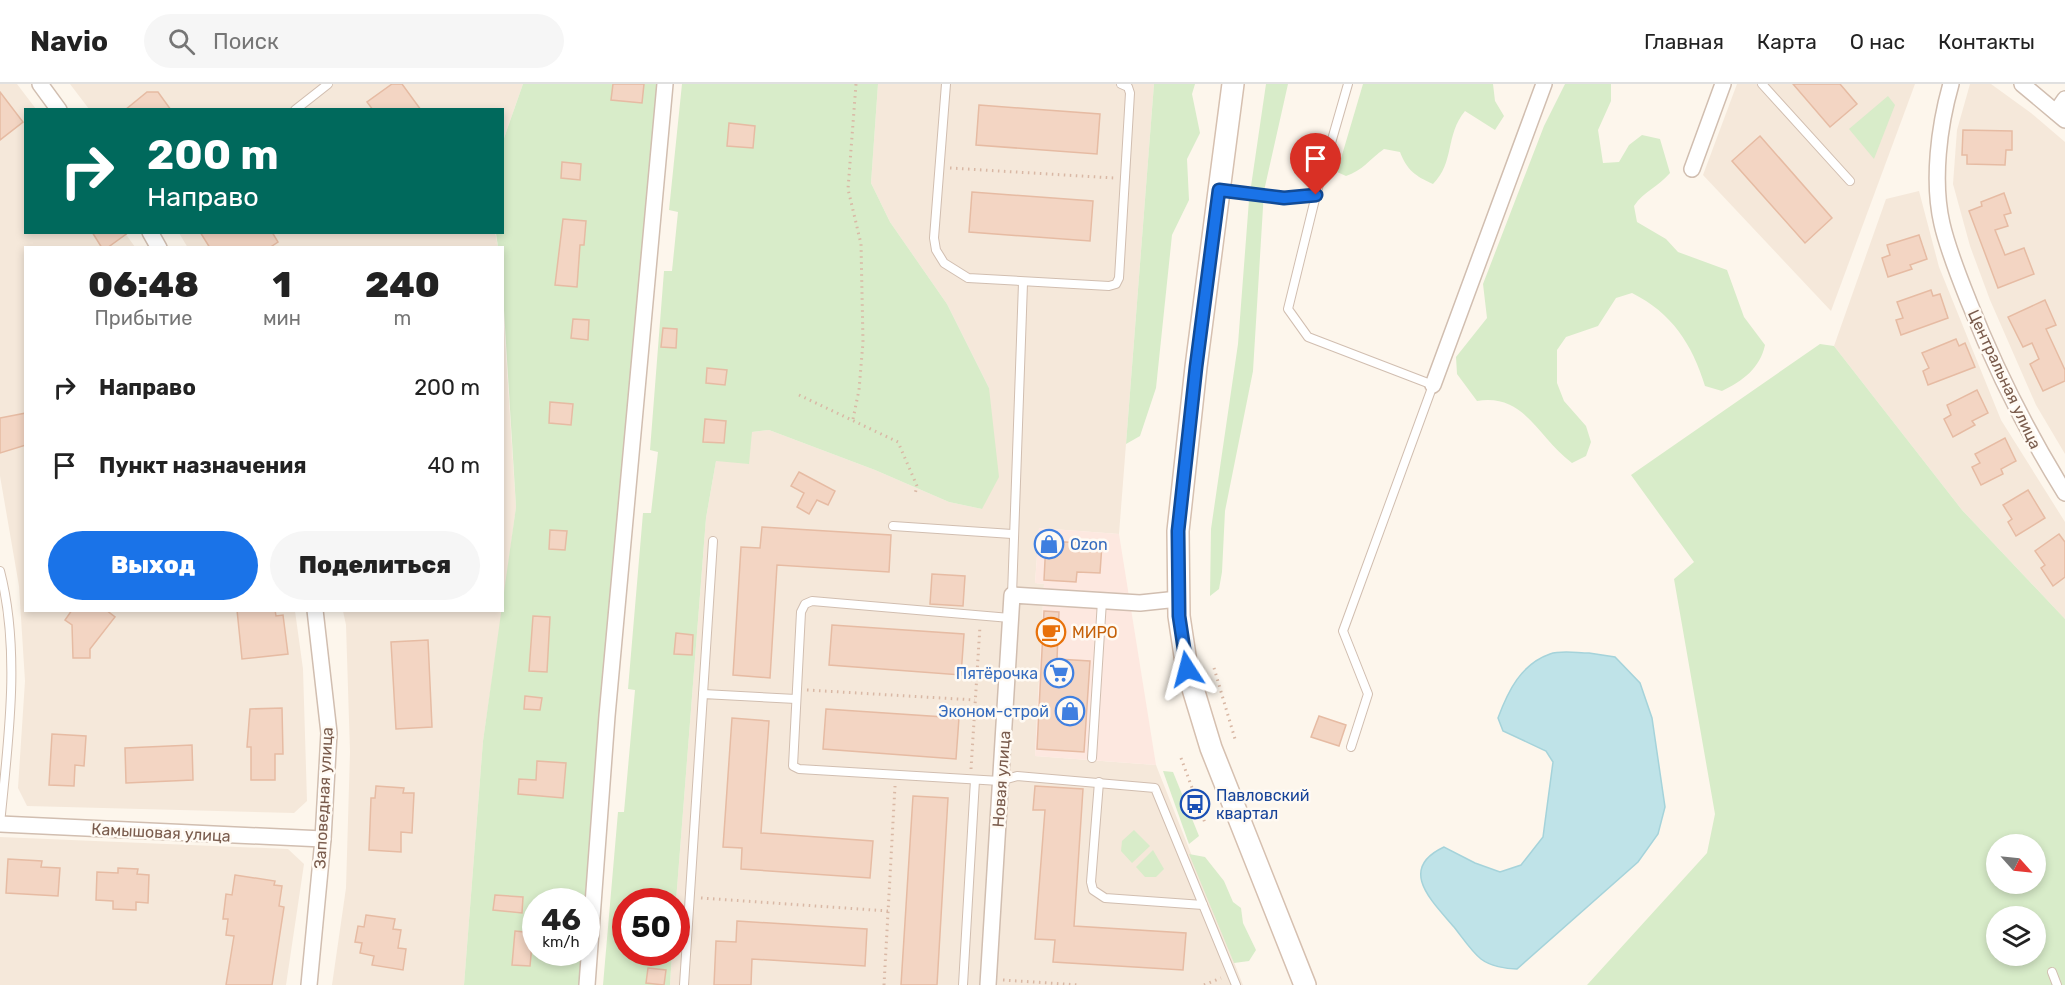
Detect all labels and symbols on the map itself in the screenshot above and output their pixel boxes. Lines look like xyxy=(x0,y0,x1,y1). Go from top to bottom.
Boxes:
pin xyxy=(1290,133,1341,195)
street label: Центральная улица xyxy=(1964,307,2045,452)
shop icon: Ozon xyxy=(1033,528,1065,560)
place label: Ozon xyxy=(1070,535,1108,554)
cafe icon: МИРО xyxy=(1035,616,1067,648)
place label: МИРО xyxy=(1072,623,1118,642)
position arrow xyxy=(1155,637,1219,701)
supermarket icon: Пятёрочка xyxy=(1043,657,1075,689)
place label: Пятёрочка xyxy=(956,664,1038,683)
shop icon: Эконом-строй xyxy=(1054,695,1086,727)
place label: Эконом-строй xyxy=(938,702,1049,721)
street label: Заповедная улица xyxy=(310,727,337,870)
street label: Новая улица xyxy=(989,730,1014,828)
place label: Павловский квартал xyxy=(1216,786,1310,823)
bus stop icon: Павловский квартал xyxy=(1179,788,1211,820)
street label: Камышовая улица xyxy=(91,819,231,846)
north arrow xyxy=(1986,834,2046,894)
speed limit sign: 50 xyxy=(612,888,690,966)

